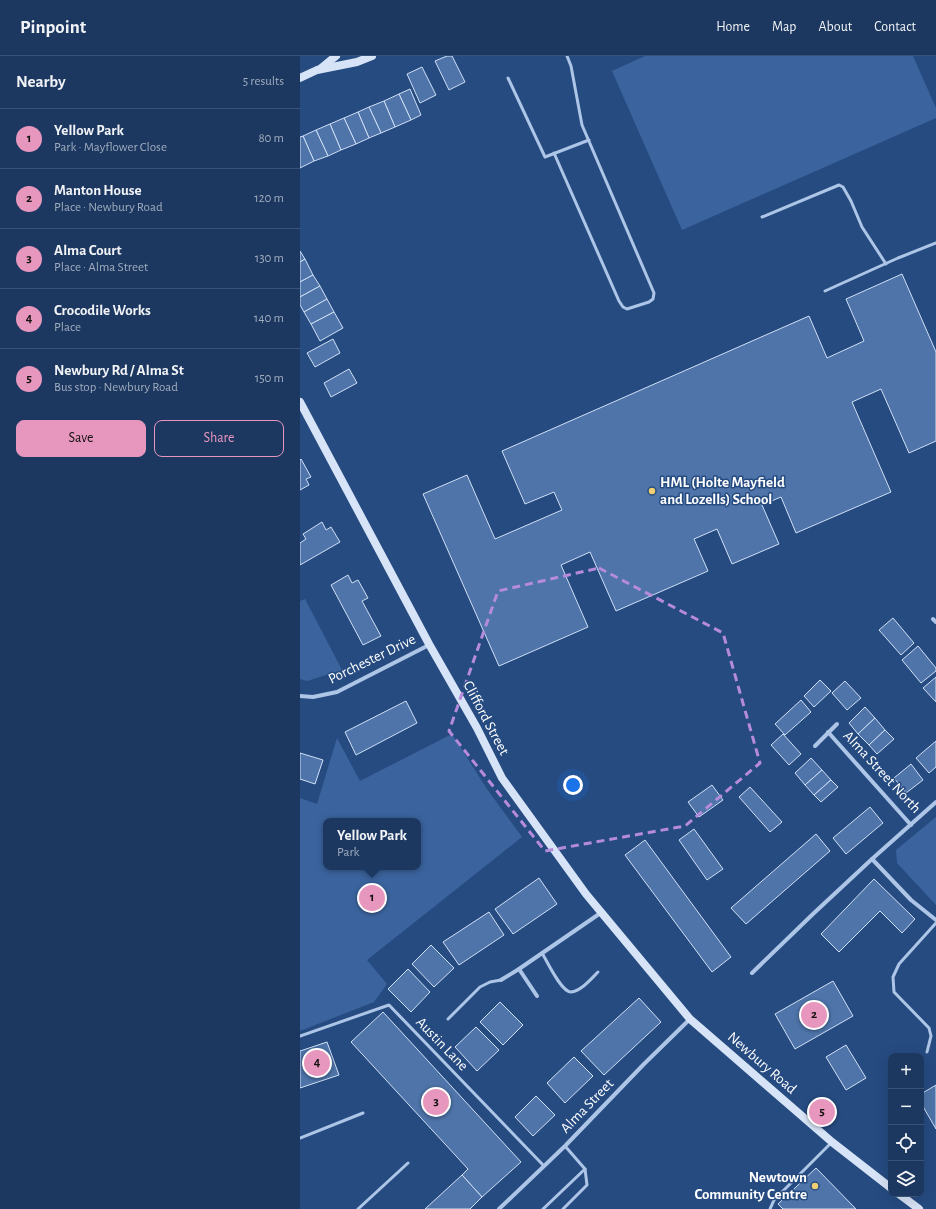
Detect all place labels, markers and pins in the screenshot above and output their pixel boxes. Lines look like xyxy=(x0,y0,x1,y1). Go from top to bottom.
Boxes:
place label: HML (Holte Mayfield and Lozells) School xyxy=(660,475,785,507)
marker: HML (Holte Mayfield and Lozells) School xyxy=(647,486,657,496)
pin: 1 xyxy=(359,883,385,913)
pin: 2 xyxy=(801,1000,827,1030)
pin: 4 xyxy=(304,1048,330,1078)
pin: 3 xyxy=(423,1087,449,1117)
pin: 5 xyxy=(809,1097,835,1127)
place label: Newtown Community Centre xyxy=(695,1170,807,1202)
marker: Newtown Community Centre xyxy=(810,1181,820,1191)

